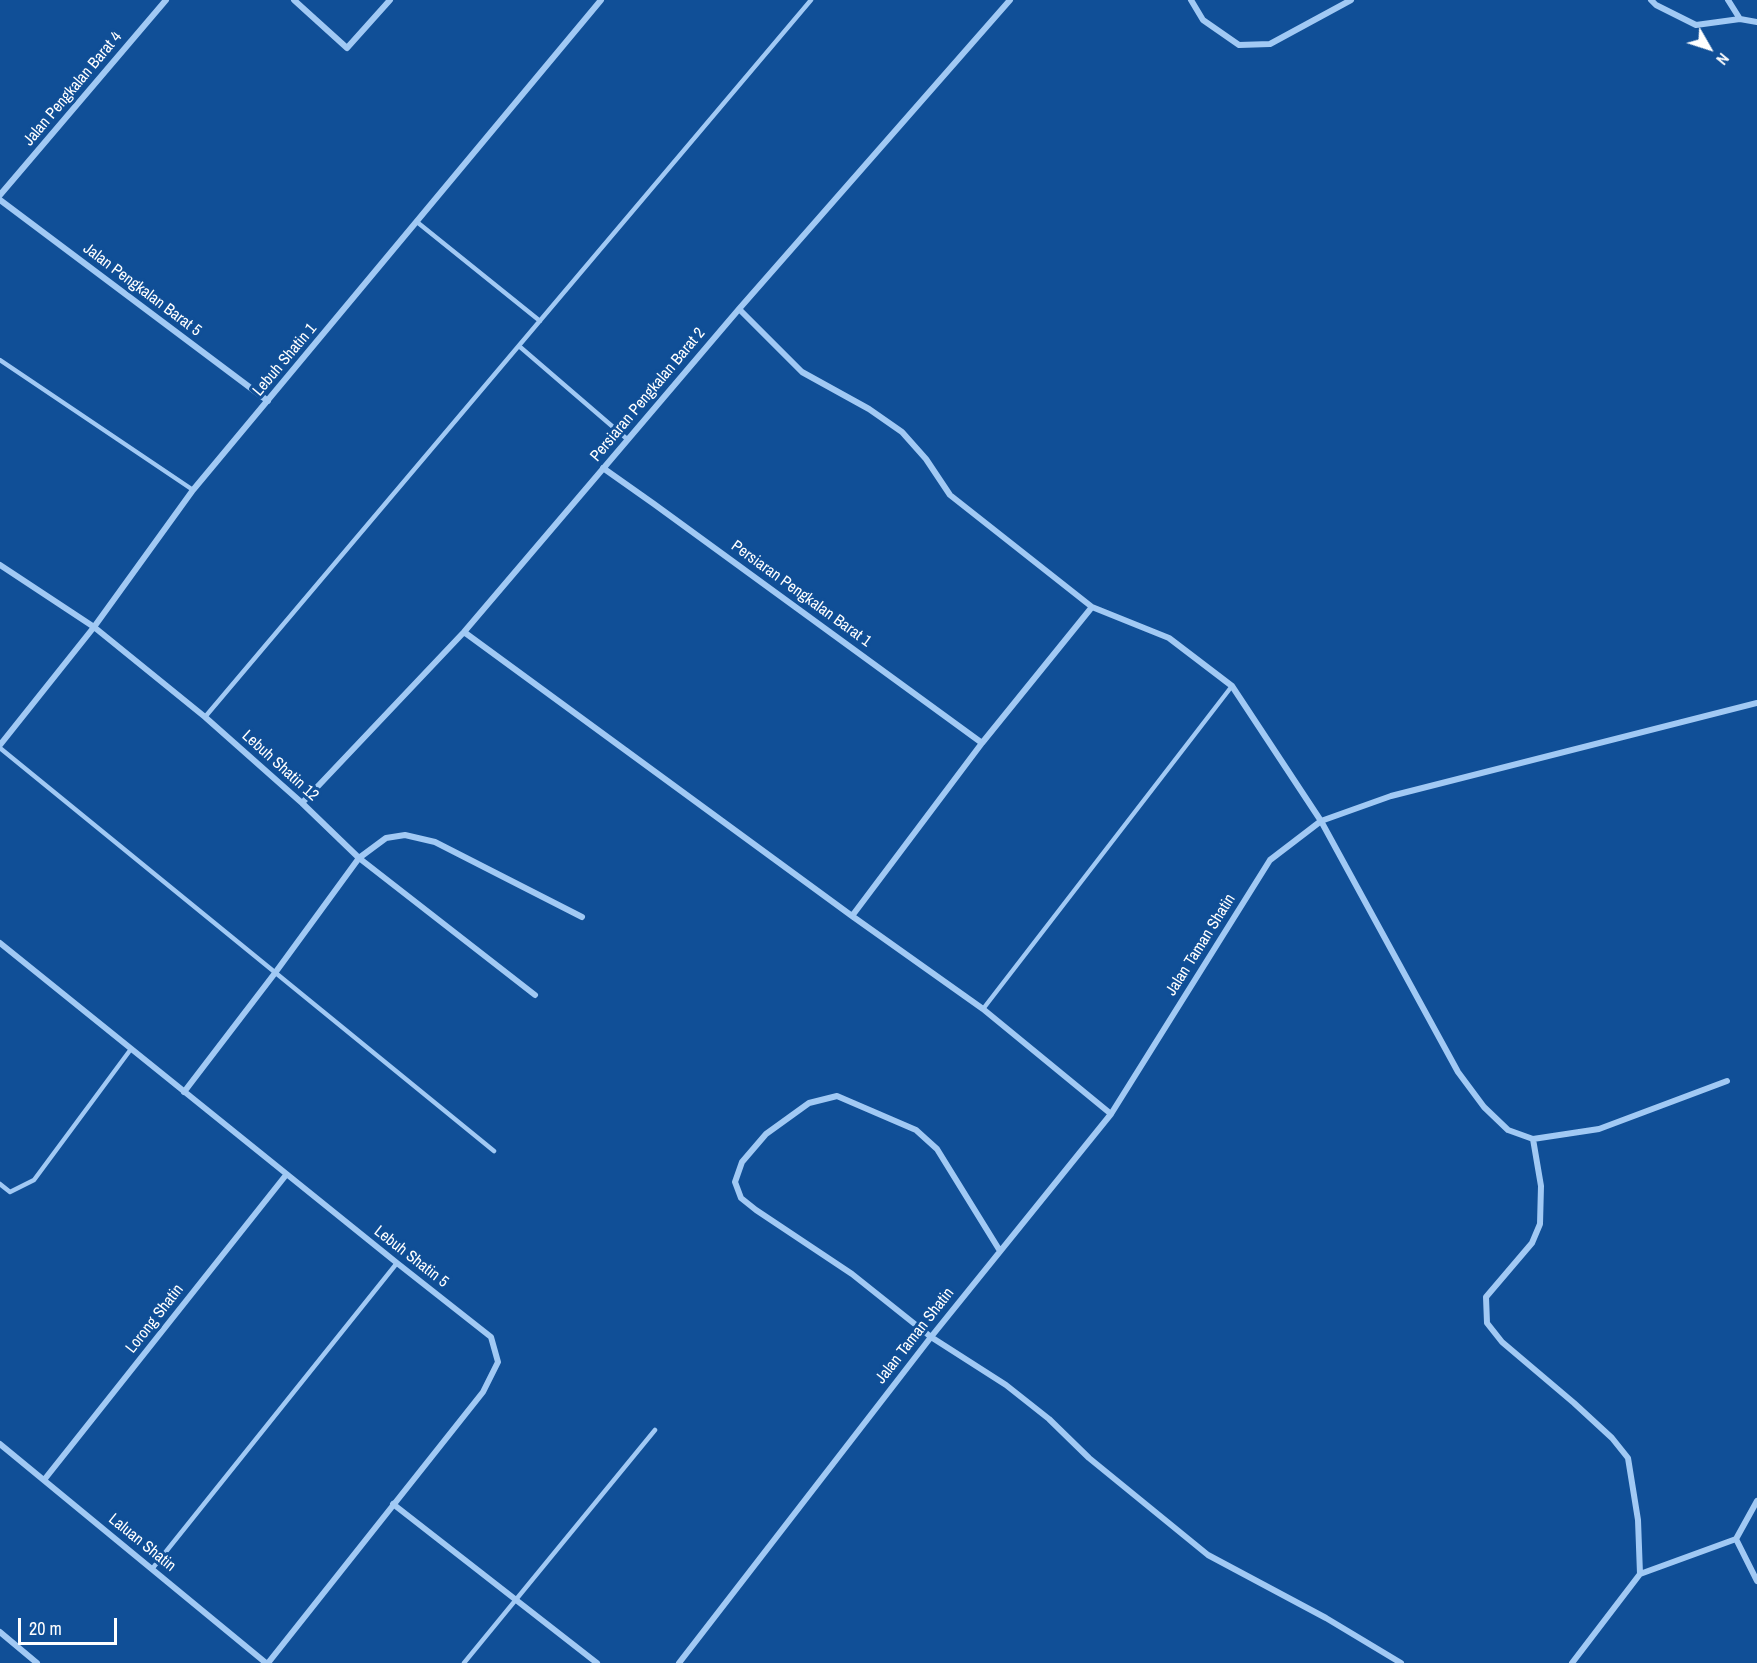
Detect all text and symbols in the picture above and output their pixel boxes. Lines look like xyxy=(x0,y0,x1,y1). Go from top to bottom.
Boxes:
north arrow xyxy=(1679,18,1739,78)
street label: Jalan Pengkalan Barat 4 xyxy=(20,28,126,150)
text: N xyxy=(1711,49,1735,70)
street label: Jalan Pengkalan Barat 5 xyxy=(79,239,205,341)
street label: Lebuh Shatin 1 xyxy=(249,320,321,400)
street label: Persiaran Pengkalan Barat 2 xyxy=(586,324,710,466)
street label: Persiaran Pengkalan Barat 1 xyxy=(727,537,875,651)
street label: Lebuh Shatin 12 xyxy=(238,727,322,805)
street label: Jalan Taman Shatin xyxy=(1162,891,1240,999)
street label: Lebuh Shatin 5 xyxy=(370,1222,452,1292)
street label: Lorong Shatin xyxy=(122,1281,188,1357)
street label: Jalan Taman Shatin xyxy=(872,1284,958,1388)
street label: Laluan Shatin xyxy=(104,1510,180,1576)
scale bar xyxy=(21,1606,120,1644)
text: 20 m xyxy=(29,1616,62,1641)

